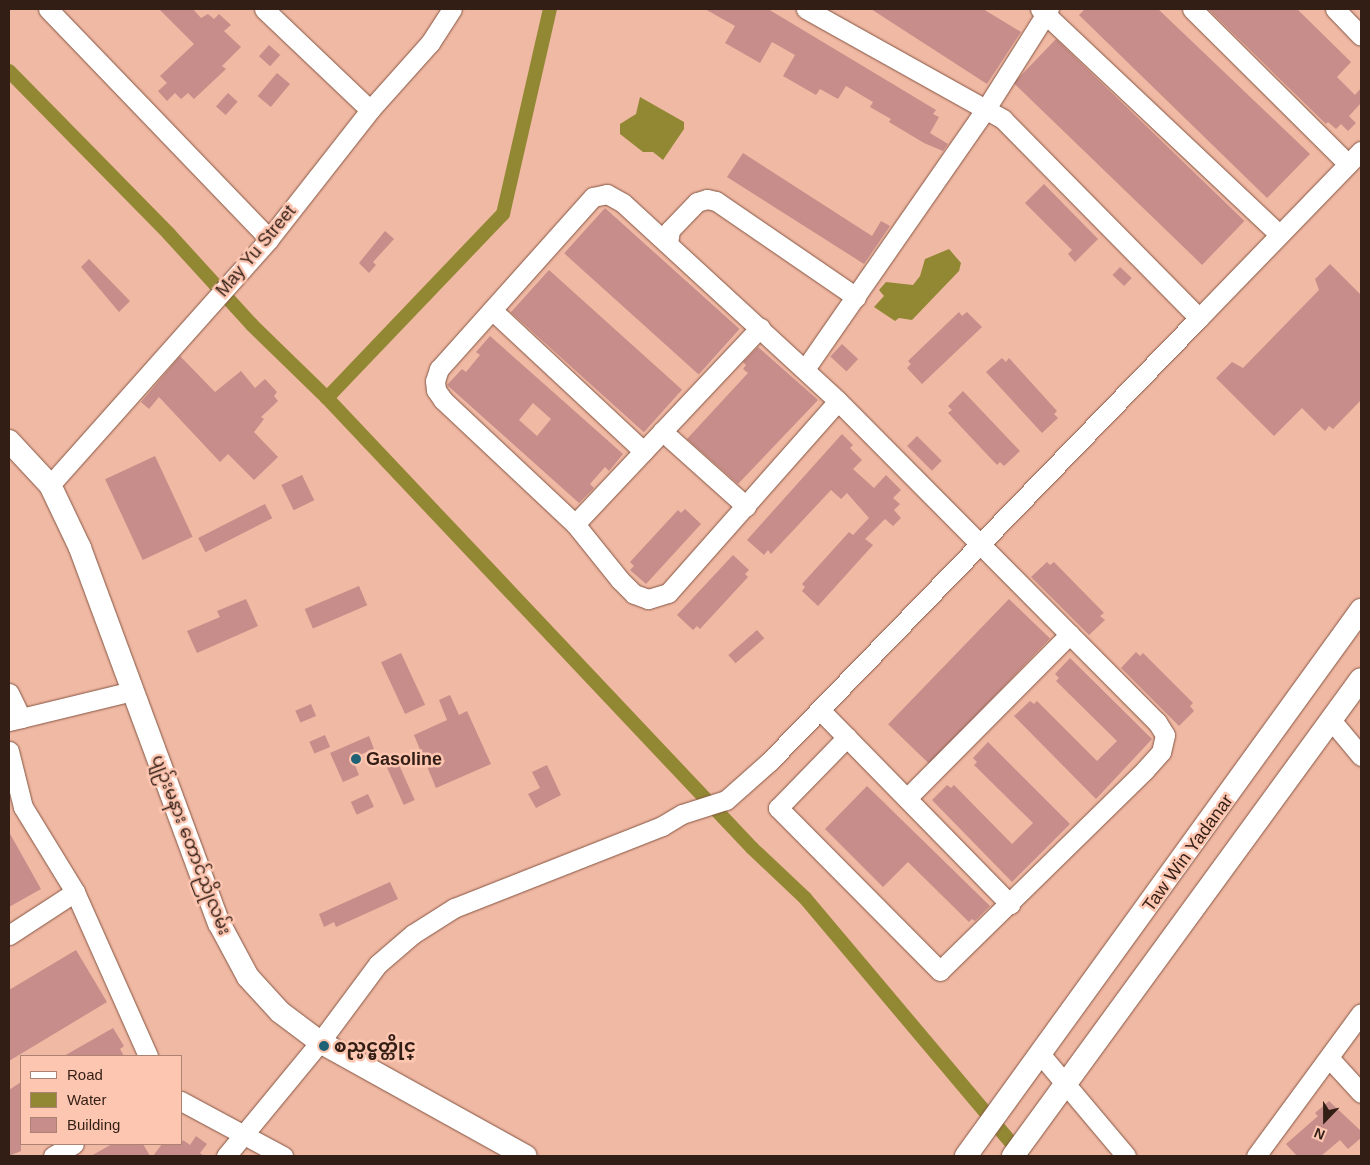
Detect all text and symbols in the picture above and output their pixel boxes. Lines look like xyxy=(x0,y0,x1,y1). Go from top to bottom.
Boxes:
street label: May Yu Street xyxy=(211,201,301,301)
place label: Gasoline xyxy=(366,748,442,770)
street label: ပျဉ်းမနား တောင်ညိုလမ်း xyxy=(147,752,235,938)
marker: Gasoline xyxy=(350,753,362,765)
street label: Taw Win Yadanar xyxy=(1138,790,1238,916)
place label: စည္ပင္မွတ္တိုင္ xyxy=(334,1035,416,1057)
marker: စည္ပင္မွတ္တိုင္ xyxy=(318,1040,330,1052)
legend xyxy=(20,1055,182,1145)
text: Road xyxy=(67,1066,103,1083)
text: Water xyxy=(67,1091,106,1108)
north arrow xyxy=(1300,1095,1350,1145)
text: Building xyxy=(67,1116,120,1133)
text: N xyxy=(1312,1125,1327,1143)

